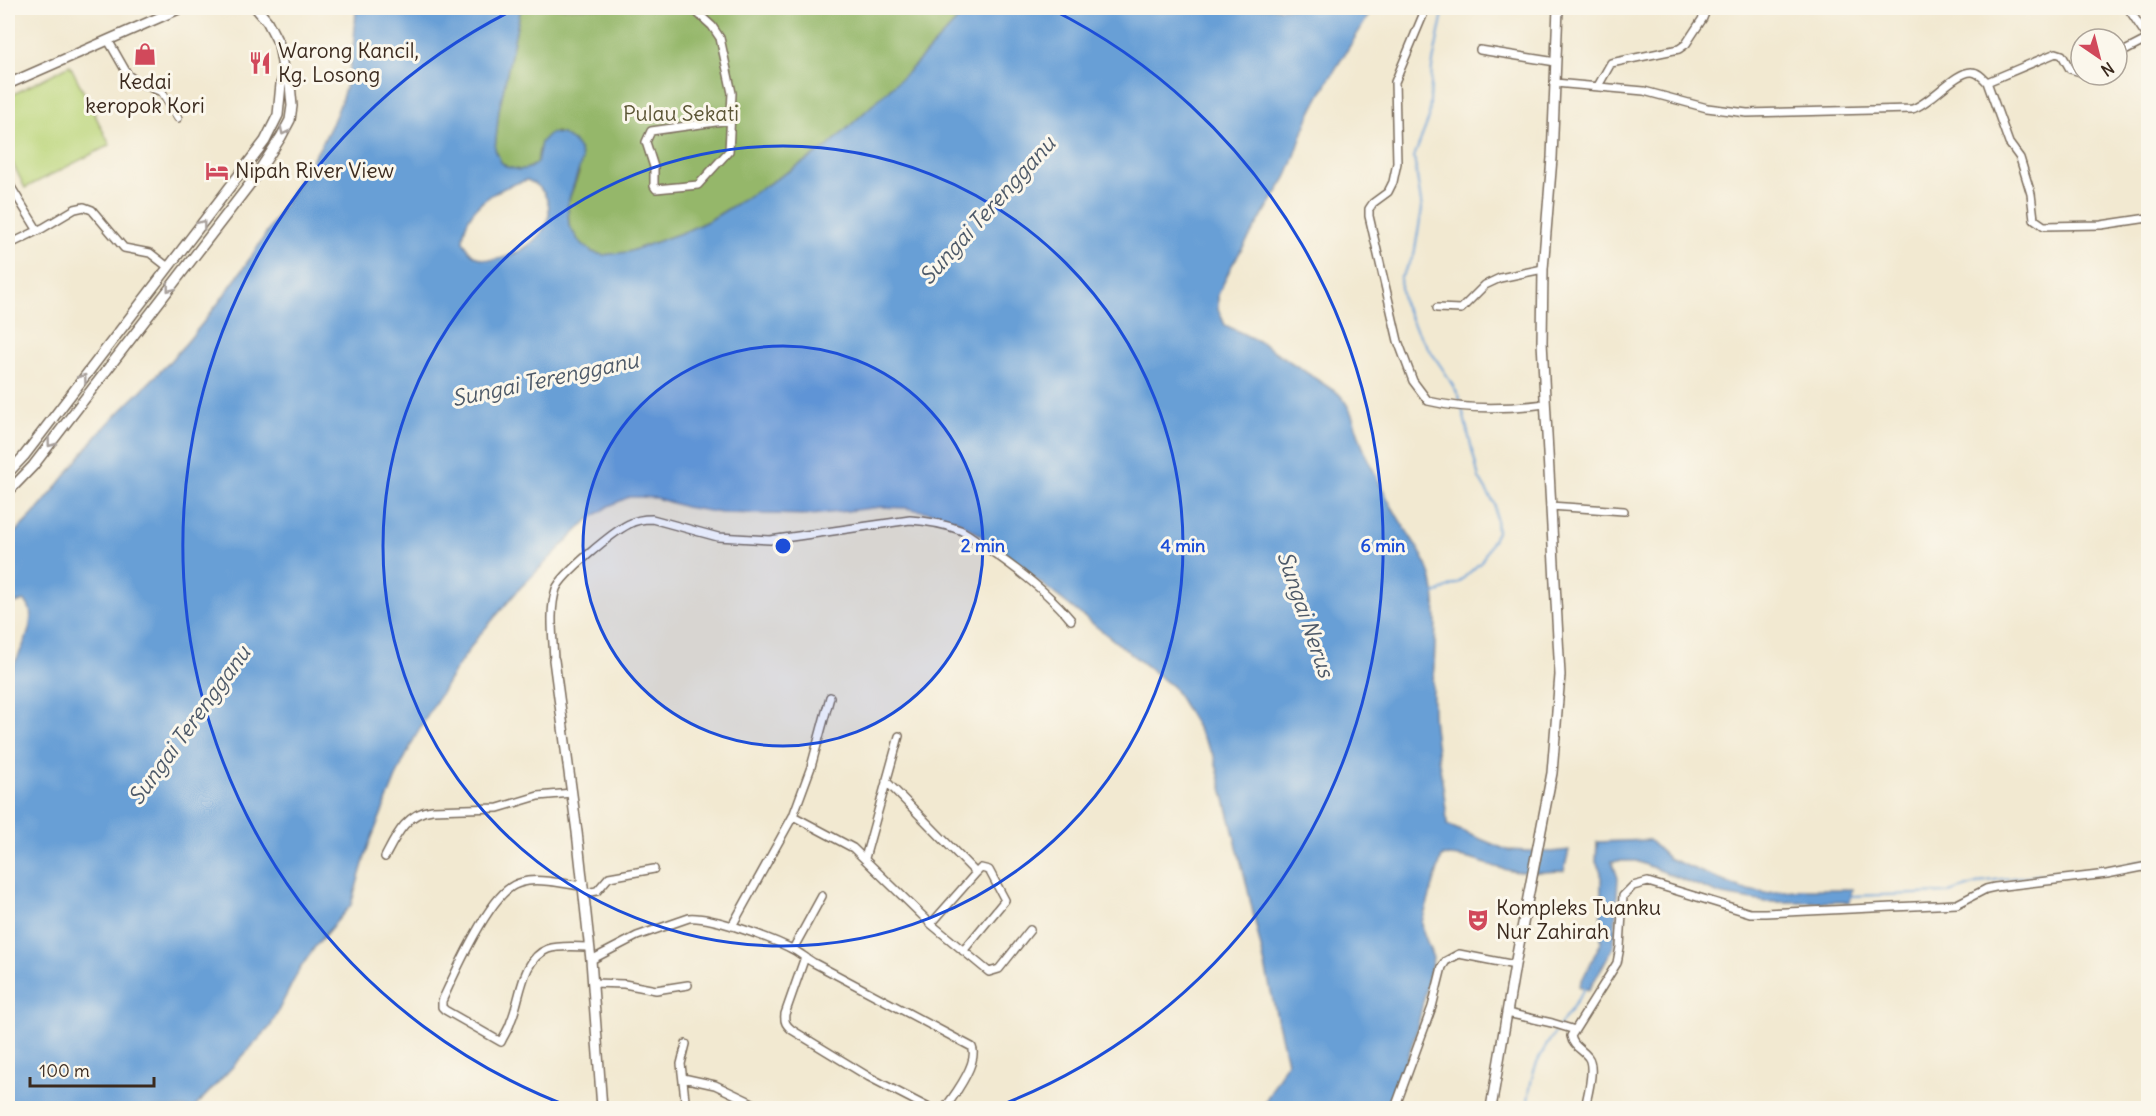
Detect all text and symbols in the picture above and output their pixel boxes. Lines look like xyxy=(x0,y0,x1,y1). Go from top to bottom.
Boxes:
north arrow xyxy=(2069,27,2129,87)
place label: Warong Kancil, Kg. Losong xyxy=(278,37,419,88)
shop icon: Kedai keropok Kori xyxy=(132,41,158,67)
restaurant icon: Warong Kancil, Kg. Losong xyxy=(247,50,273,76)
text: N xyxy=(2097,58,2118,81)
place label: Kedai keropok Kori xyxy=(85,68,205,119)
park label: Pulau Sekati xyxy=(623,100,739,127)
one-way arrow xyxy=(280,124,291,135)
water label: Sungai Terengganu xyxy=(913,129,1062,290)
place label: Nipah River View xyxy=(235,157,394,184)
hotel icon: Nipah River View xyxy=(204,158,230,184)
one-way arrow xyxy=(195,220,206,231)
one-way arrow xyxy=(166,282,177,293)
water label: Sungai Terengganu xyxy=(449,345,642,412)
one-way arrow xyxy=(76,374,87,385)
one-way arrow xyxy=(47,436,58,447)
text: 2 min xyxy=(961,534,1006,557)
text: 4 min xyxy=(1161,534,1206,557)
text: 6 min xyxy=(1361,534,1406,557)
centre of rings xyxy=(773,536,793,556)
water label: Sungai Nerus xyxy=(1271,547,1341,683)
water label: Sungai Terengganu xyxy=(122,639,257,810)
place label: Kompleks Tuanku Nur Zahirah xyxy=(1496,894,1661,945)
theatre icon: Kompleks Tuanku Nur Zahirah xyxy=(1465,907,1491,933)
scale bar xyxy=(30,1050,154,1088)
text: 100 m xyxy=(39,1059,90,1082)

